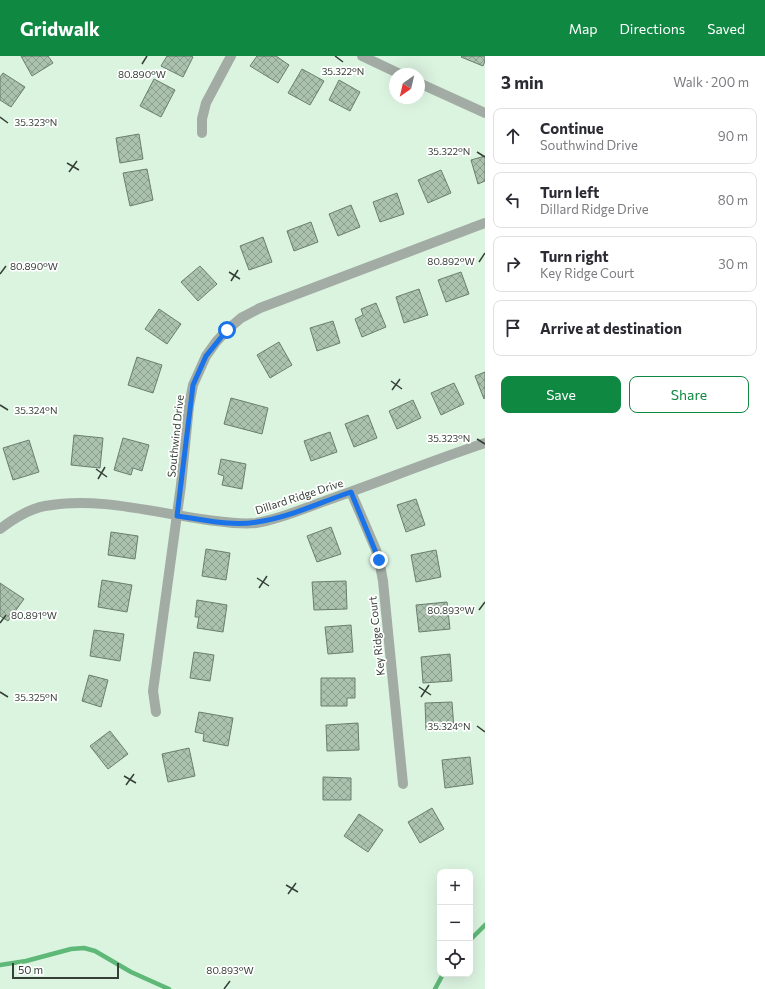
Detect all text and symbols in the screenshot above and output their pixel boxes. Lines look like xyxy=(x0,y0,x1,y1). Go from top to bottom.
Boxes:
text: Gridwalk xyxy=(20,17,100,40)
text: Map xyxy=(569,20,598,37)
text: Directions xyxy=(620,20,685,37)
text: Saved xyxy=(707,20,745,37)
text: 35.322°N xyxy=(322,65,364,77)
text: 80.890°W xyxy=(118,68,166,80)
north arrow xyxy=(389,68,425,104)
text: 3 min xyxy=(501,72,544,93)
text: Walk · 200 m xyxy=(673,74,749,90)
text: 35.323°N xyxy=(15,116,57,128)
text: Continue xyxy=(540,119,604,137)
icon: ahead xyxy=(502,125,524,147)
text: 90 m xyxy=(718,128,748,144)
text: Southwind Drive xyxy=(540,137,638,153)
text: 35.322°N xyxy=(428,145,470,157)
text: Turn left xyxy=(540,183,599,201)
icon: left xyxy=(502,189,524,211)
text: 80 m xyxy=(718,192,748,208)
text: Dillard Ridge Drive xyxy=(540,201,649,217)
text: Turn right xyxy=(540,247,609,265)
icon: right xyxy=(502,253,524,275)
text: 80.892°W xyxy=(427,255,475,267)
text: 30 m xyxy=(718,256,748,272)
text: 80.890°W xyxy=(10,260,58,272)
text: Key Ridge Court xyxy=(540,265,634,281)
icon: arrive xyxy=(502,317,524,339)
text: Arrive at destination xyxy=(540,319,682,337)
route start xyxy=(218,321,236,339)
button: Save xyxy=(501,376,621,413)
button: Share xyxy=(629,376,749,413)
street label: Southwind Drive xyxy=(164,394,186,478)
text: 35.324°N xyxy=(15,404,57,416)
text: 35.323°N xyxy=(428,432,470,444)
street label: Dillard Ridge Drive xyxy=(253,476,345,516)
route end xyxy=(370,551,388,569)
street label: Key Ridge Court xyxy=(365,595,387,676)
text: 80.893°W xyxy=(427,604,475,616)
text: 80.891°W xyxy=(11,609,57,621)
text: 35.325°N xyxy=(15,691,57,703)
text: 35.324°N xyxy=(428,720,470,732)
map controls xyxy=(437,869,473,977)
button: + xyxy=(437,869,473,905)
button: − xyxy=(437,905,473,941)
button: locate xyxy=(437,941,473,977)
scale bar xyxy=(12,961,119,980)
text: 50 m xyxy=(18,963,43,976)
text: 80.893°W xyxy=(206,964,254,976)

